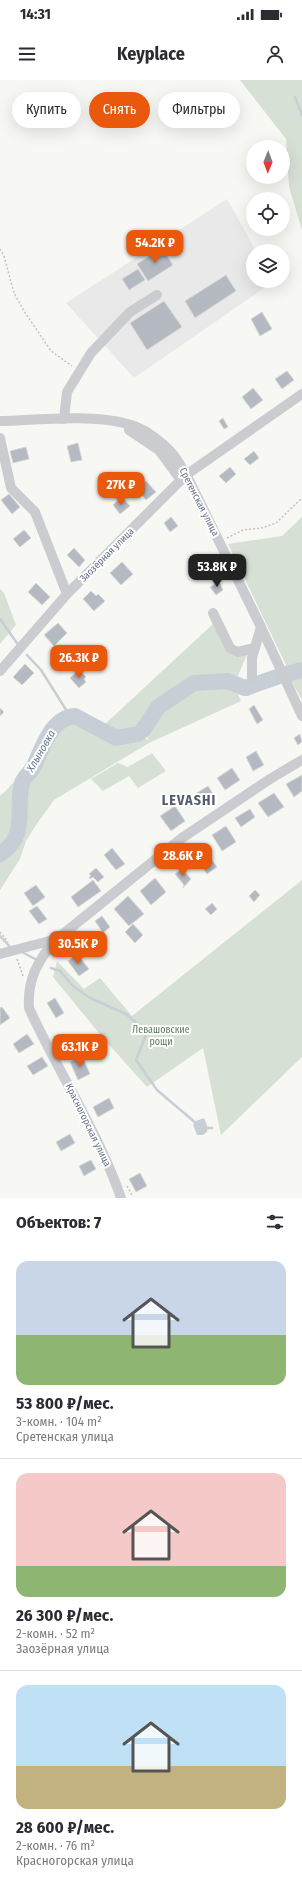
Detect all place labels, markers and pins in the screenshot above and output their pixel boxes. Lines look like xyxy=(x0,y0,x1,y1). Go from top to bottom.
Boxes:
pin: 54.2K ₽ xyxy=(118,230,192,264)
pin: 27K ₽ xyxy=(93,472,149,506)
pin: 53.8K ₽ xyxy=(180,554,254,588)
pin: 26.3K ₽ xyxy=(42,645,116,679)
pin: 28.6K ₽ xyxy=(146,843,220,877)
pin: 30.5K ₽ xyxy=(41,931,115,965)
pin: 63.1K ₽ xyxy=(43,1034,117,1068)

